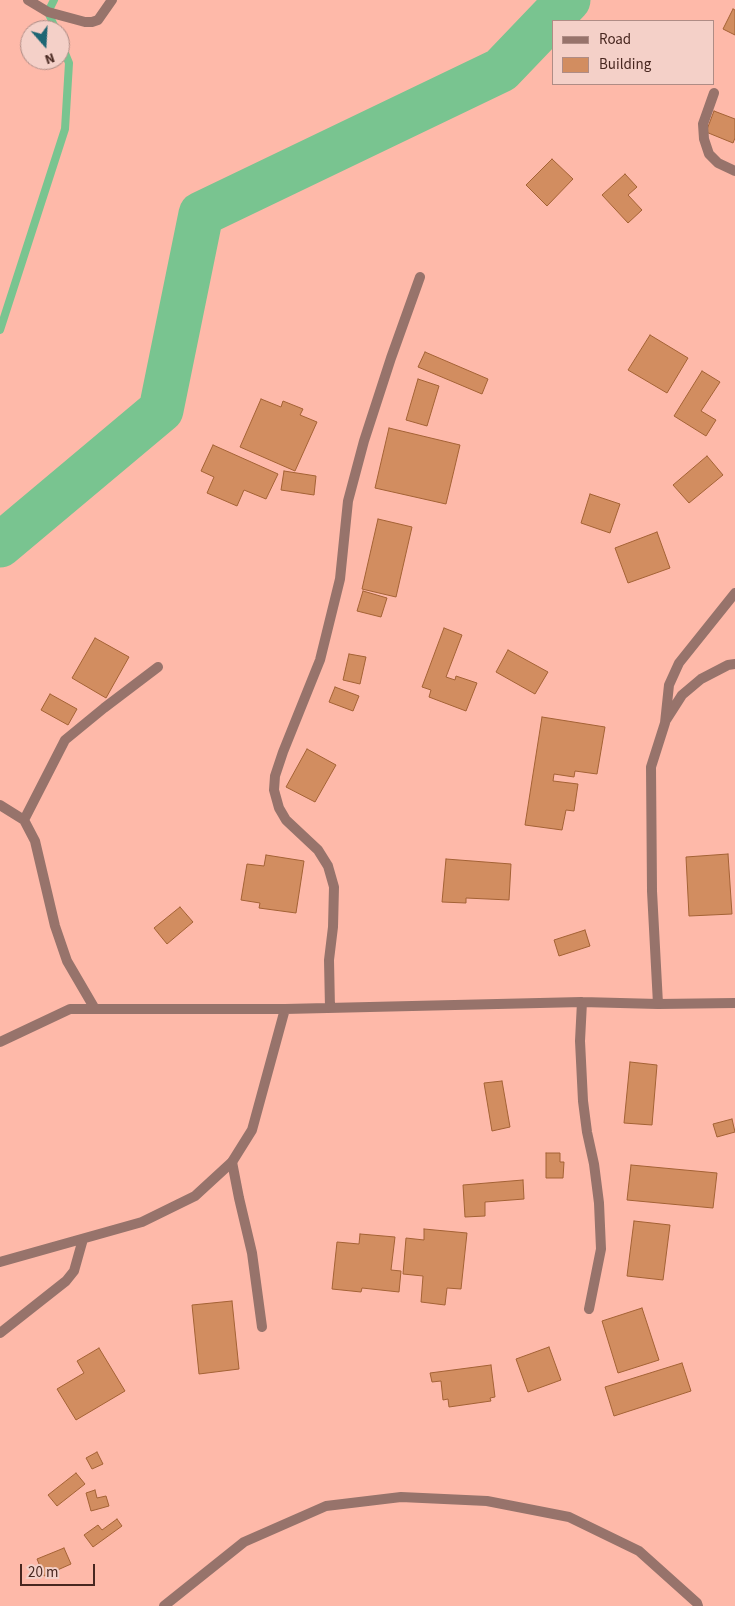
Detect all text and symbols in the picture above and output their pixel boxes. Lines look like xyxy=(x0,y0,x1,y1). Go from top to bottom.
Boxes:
north arrow xyxy=(20,20,70,70)
legend xyxy=(552,20,715,85)
text: Road xyxy=(599,29,631,50)
text: N xyxy=(42,47,57,69)
text: Building xyxy=(599,54,651,75)
scale bar xyxy=(22,1554,98,1586)
text: 20 m xyxy=(28,1562,58,1583)

